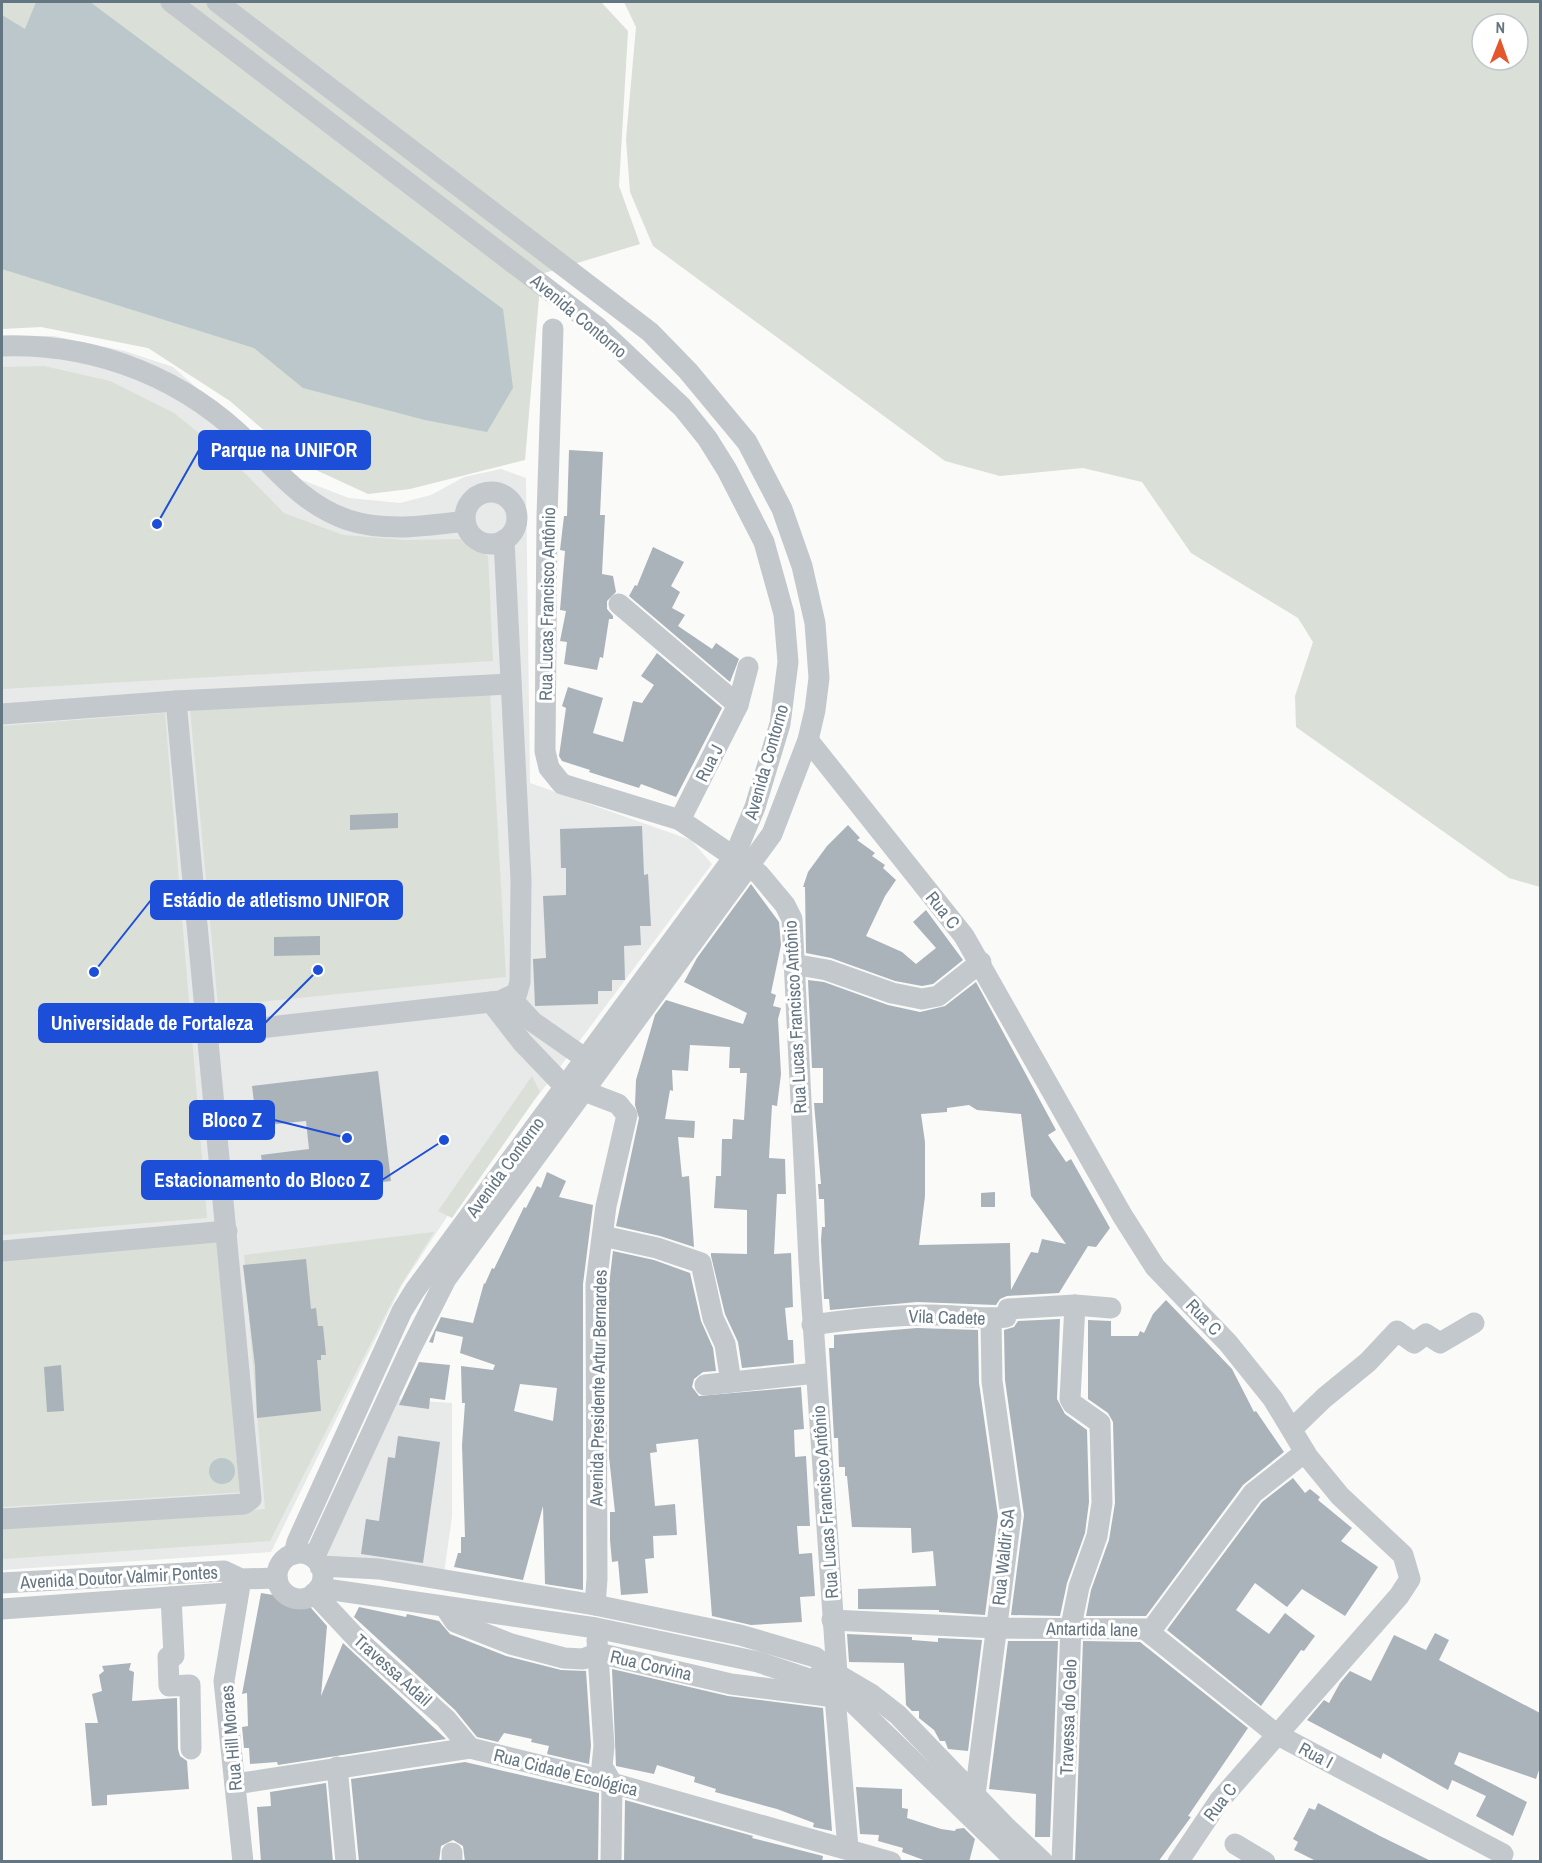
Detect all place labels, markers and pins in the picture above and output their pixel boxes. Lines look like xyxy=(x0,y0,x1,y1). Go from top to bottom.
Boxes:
callout: Parque na UNIFOR xyxy=(199,431,370,469)
callout: Estádio de atletismo UNIFOR xyxy=(151,881,402,919)
callout: Universidade de Fortaleza xyxy=(39,1004,265,1042)
callout: Bloco Z xyxy=(190,1101,274,1139)
callout: Estacionamento do Bloco Z xyxy=(142,1161,382,1199)

